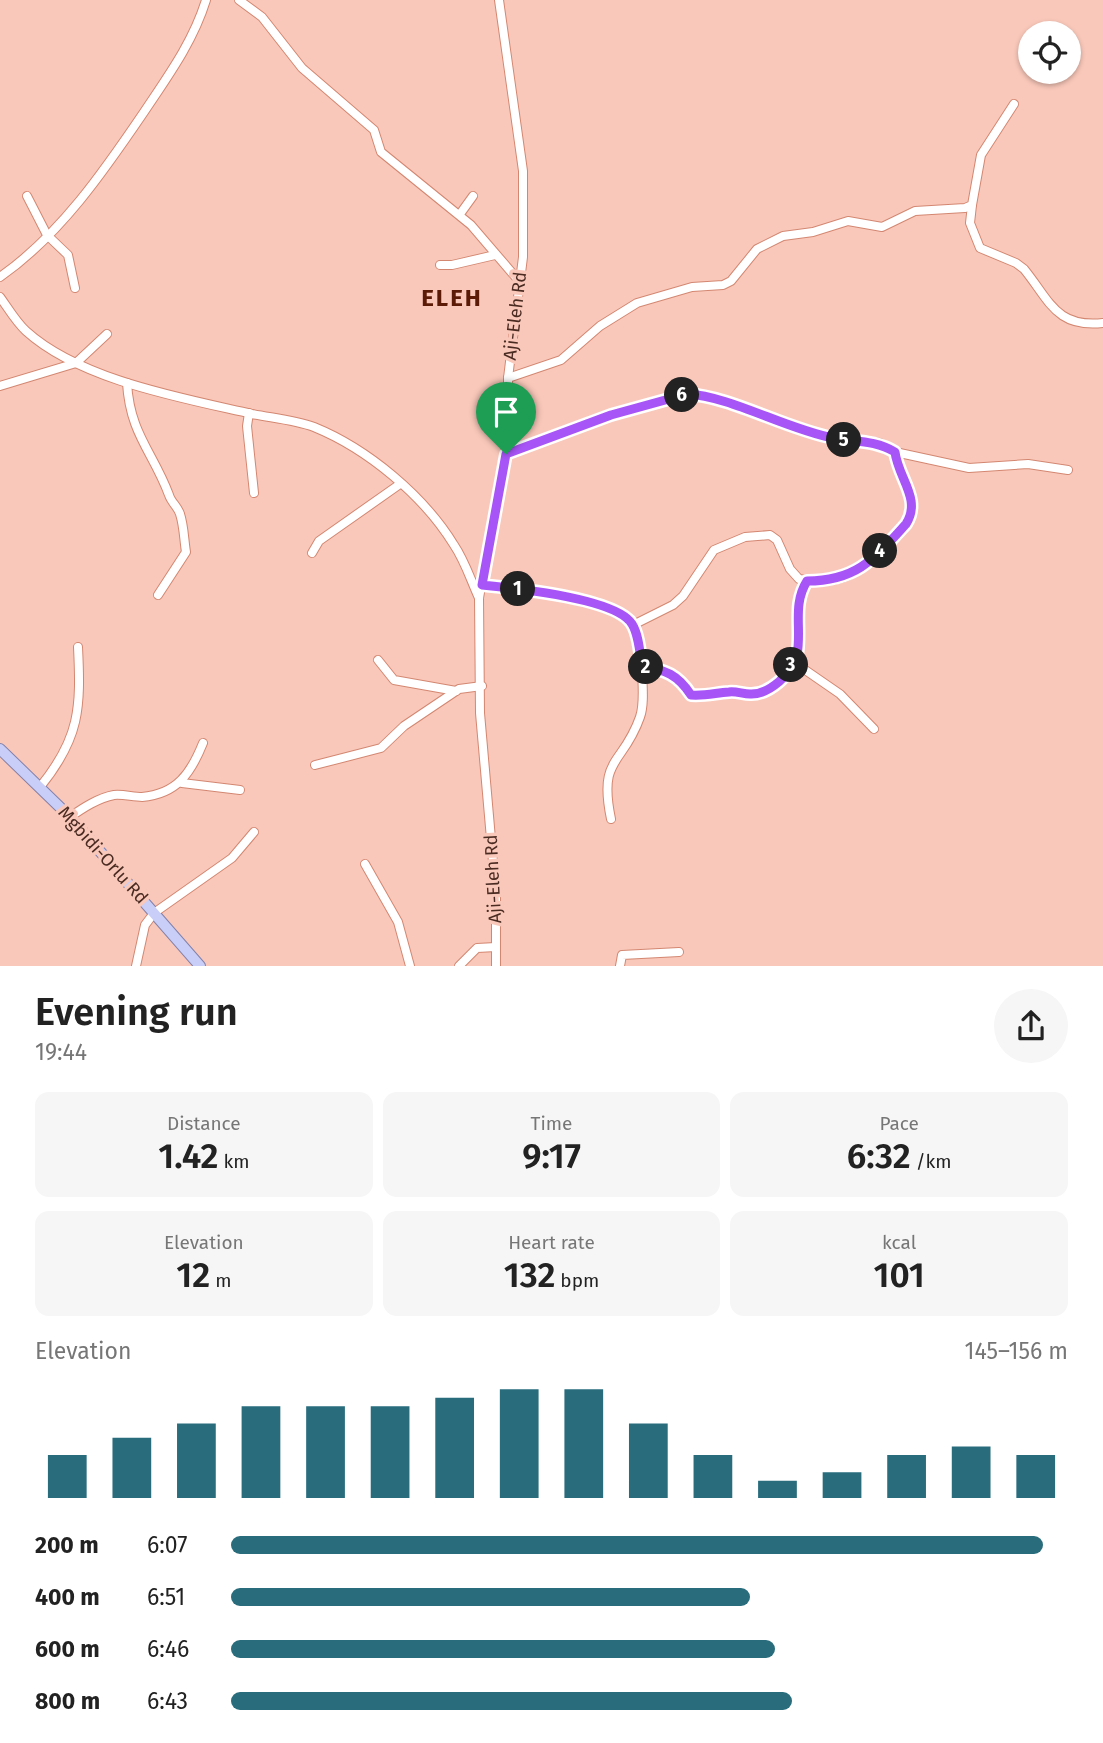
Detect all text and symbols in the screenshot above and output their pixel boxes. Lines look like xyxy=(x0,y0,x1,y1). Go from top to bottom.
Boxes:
map controls xyxy=(1018,21,1081,84)
button: locate xyxy=(1018,21,1081,84)
street label: Aji-Eleh Rd xyxy=(499,271,531,361)
district label: ELEH xyxy=(421,284,483,312)
pin: 6 xyxy=(664,378,700,412)
pin xyxy=(476,382,536,454)
text: 6 xyxy=(676,383,687,406)
icon: arrive xyxy=(487,393,525,431)
pin: 5 xyxy=(826,422,862,458)
text: 5 xyxy=(838,428,849,451)
pin: 4 xyxy=(862,534,898,568)
text: 4 xyxy=(874,539,885,562)
pin: 1 xyxy=(500,572,536,606)
text: 1 xyxy=(513,577,522,600)
pin: 3 xyxy=(774,648,808,682)
pin: 2 xyxy=(628,650,664,684)
text: 3 xyxy=(786,653,795,676)
text: 2 xyxy=(641,655,650,678)
street label: Mgbidi-Orlu Rd xyxy=(53,802,153,908)
street label: Aji-Eleh Rd xyxy=(480,834,506,924)
text: Evening run xyxy=(35,989,238,1035)
button: share xyxy=(994,989,1068,1063)
text: 19:44 xyxy=(35,1038,87,1066)
text: Distance xyxy=(167,1112,241,1135)
text: Time xyxy=(531,1112,572,1135)
text: Pace xyxy=(879,1112,919,1135)
text: 1.42 xyxy=(158,1135,218,1177)
text: 9:17 xyxy=(522,1135,581,1177)
text: 6:32 xyxy=(847,1135,911,1177)
text: km xyxy=(218,1150,249,1173)
text: /km xyxy=(911,1150,952,1173)
text: Elevation xyxy=(164,1231,244,1254)
text: Heart rate xyxy=(508,1231,595,1254)
text: kcal xyxy=(882,1231,916,1254)
text: 12 xyxy=(176,1254,210,1296)
text: 132 xyxy=(504,1254,555,1296)
text: 101 xyxy=(873,1254,925,1296)
text: m xyxy=(210,1269,231,1292)
text: bpm xyxy=(555,1269,599,1292)
text: Elevation xyxy=(35,1337,131,1365)
text: 145–156 m xyxy=(965,1337,1068,1365)
text: 200 m xyxy=(35,1531,99,1559)
text: 6:07 xyxy=(147,1531,187,1559)
text: 400 m xyxy=(35,1583,100,1611)
text: 6:51 xyxy=(147,1583,185,1611)
text: 600 m xyxy=(35,1635,100,1663)
text: 6:46 xyxy=(147,1635,189,1663)
text: 800 m xyxy=(35,1687,100,1715)
text: 6:43 xyxy=(147,1687,188,1715)

